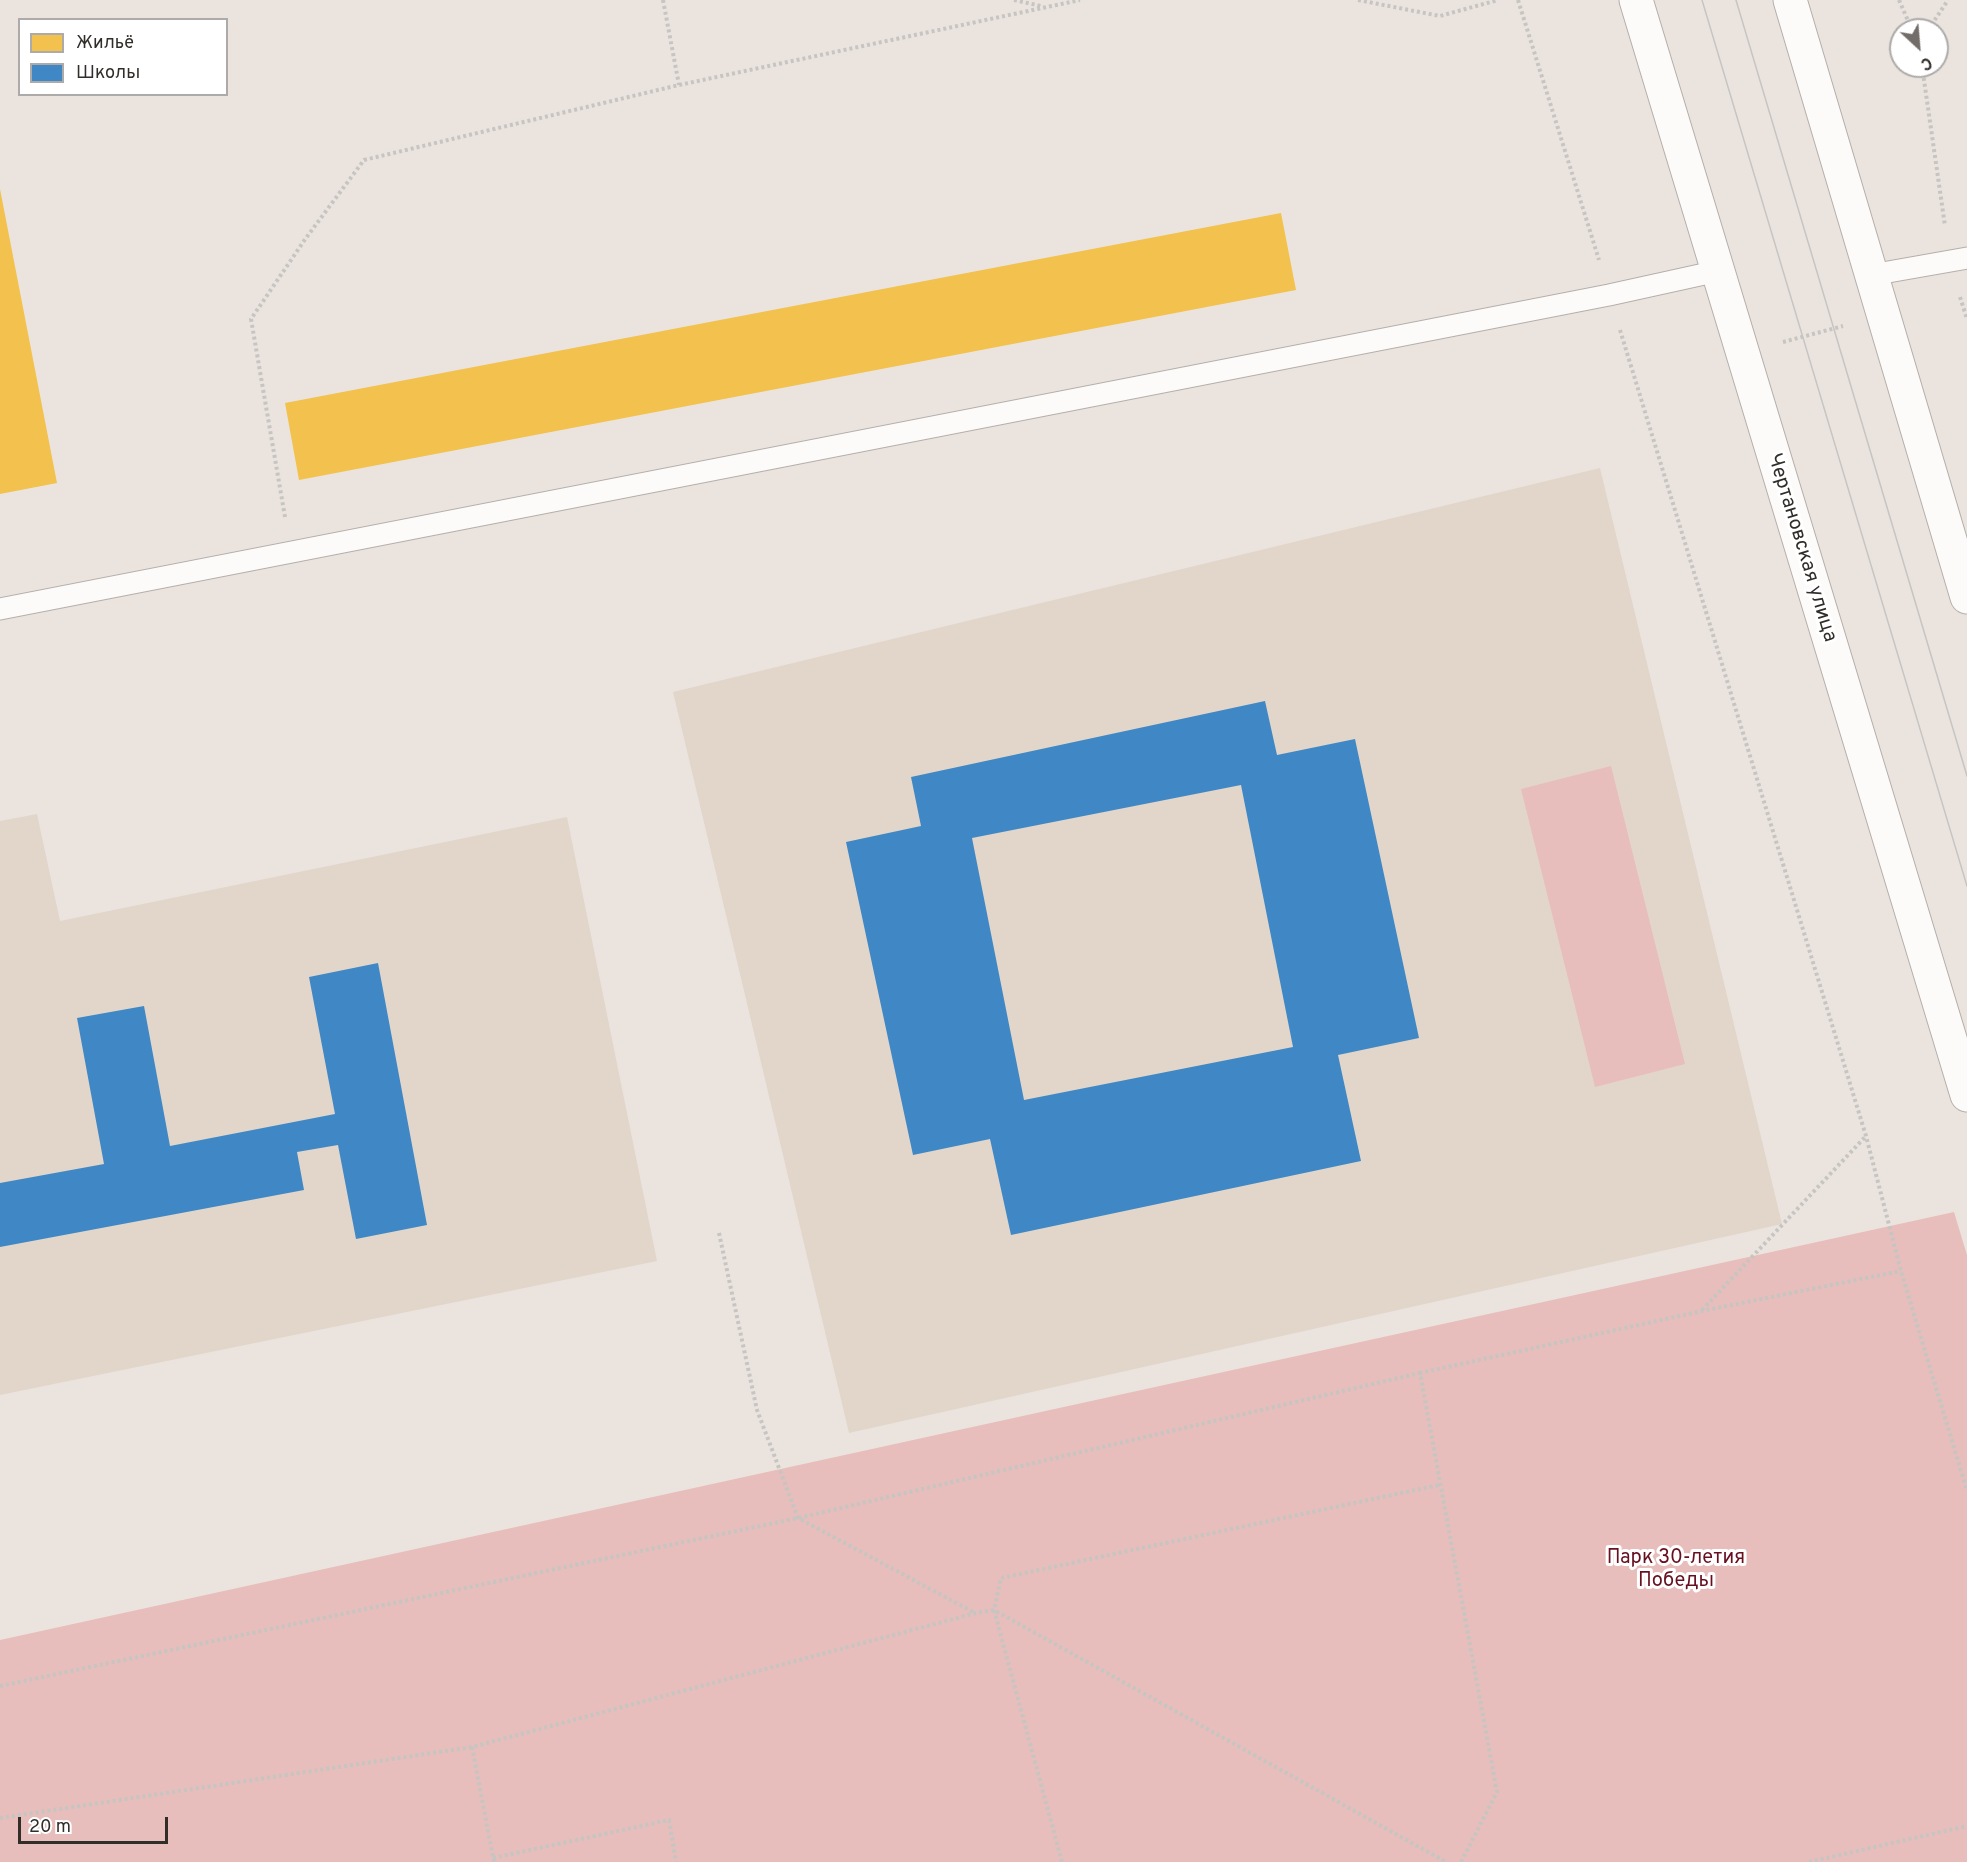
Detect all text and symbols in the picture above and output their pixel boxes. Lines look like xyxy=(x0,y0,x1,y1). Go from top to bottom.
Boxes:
legend xyxy=(18,18,228,96)
north arrow xyxy=(1889,18,1949,78)
text: Жильё xyxy=(76,32,134,55)
text: С xyxy=(1917,51,1935,74)
text: Школы xyxy=(76,62,140,85)
street label: Чертановская улица xyxy=(1761,451,1841,645)
park label: Парк 30-летия Победы xyxy=(1607,1547,1745,1594)
scale bar xyxy=(21,1805,171,1843)
text: 20 m xyxy=(29,1816,71,1839)

